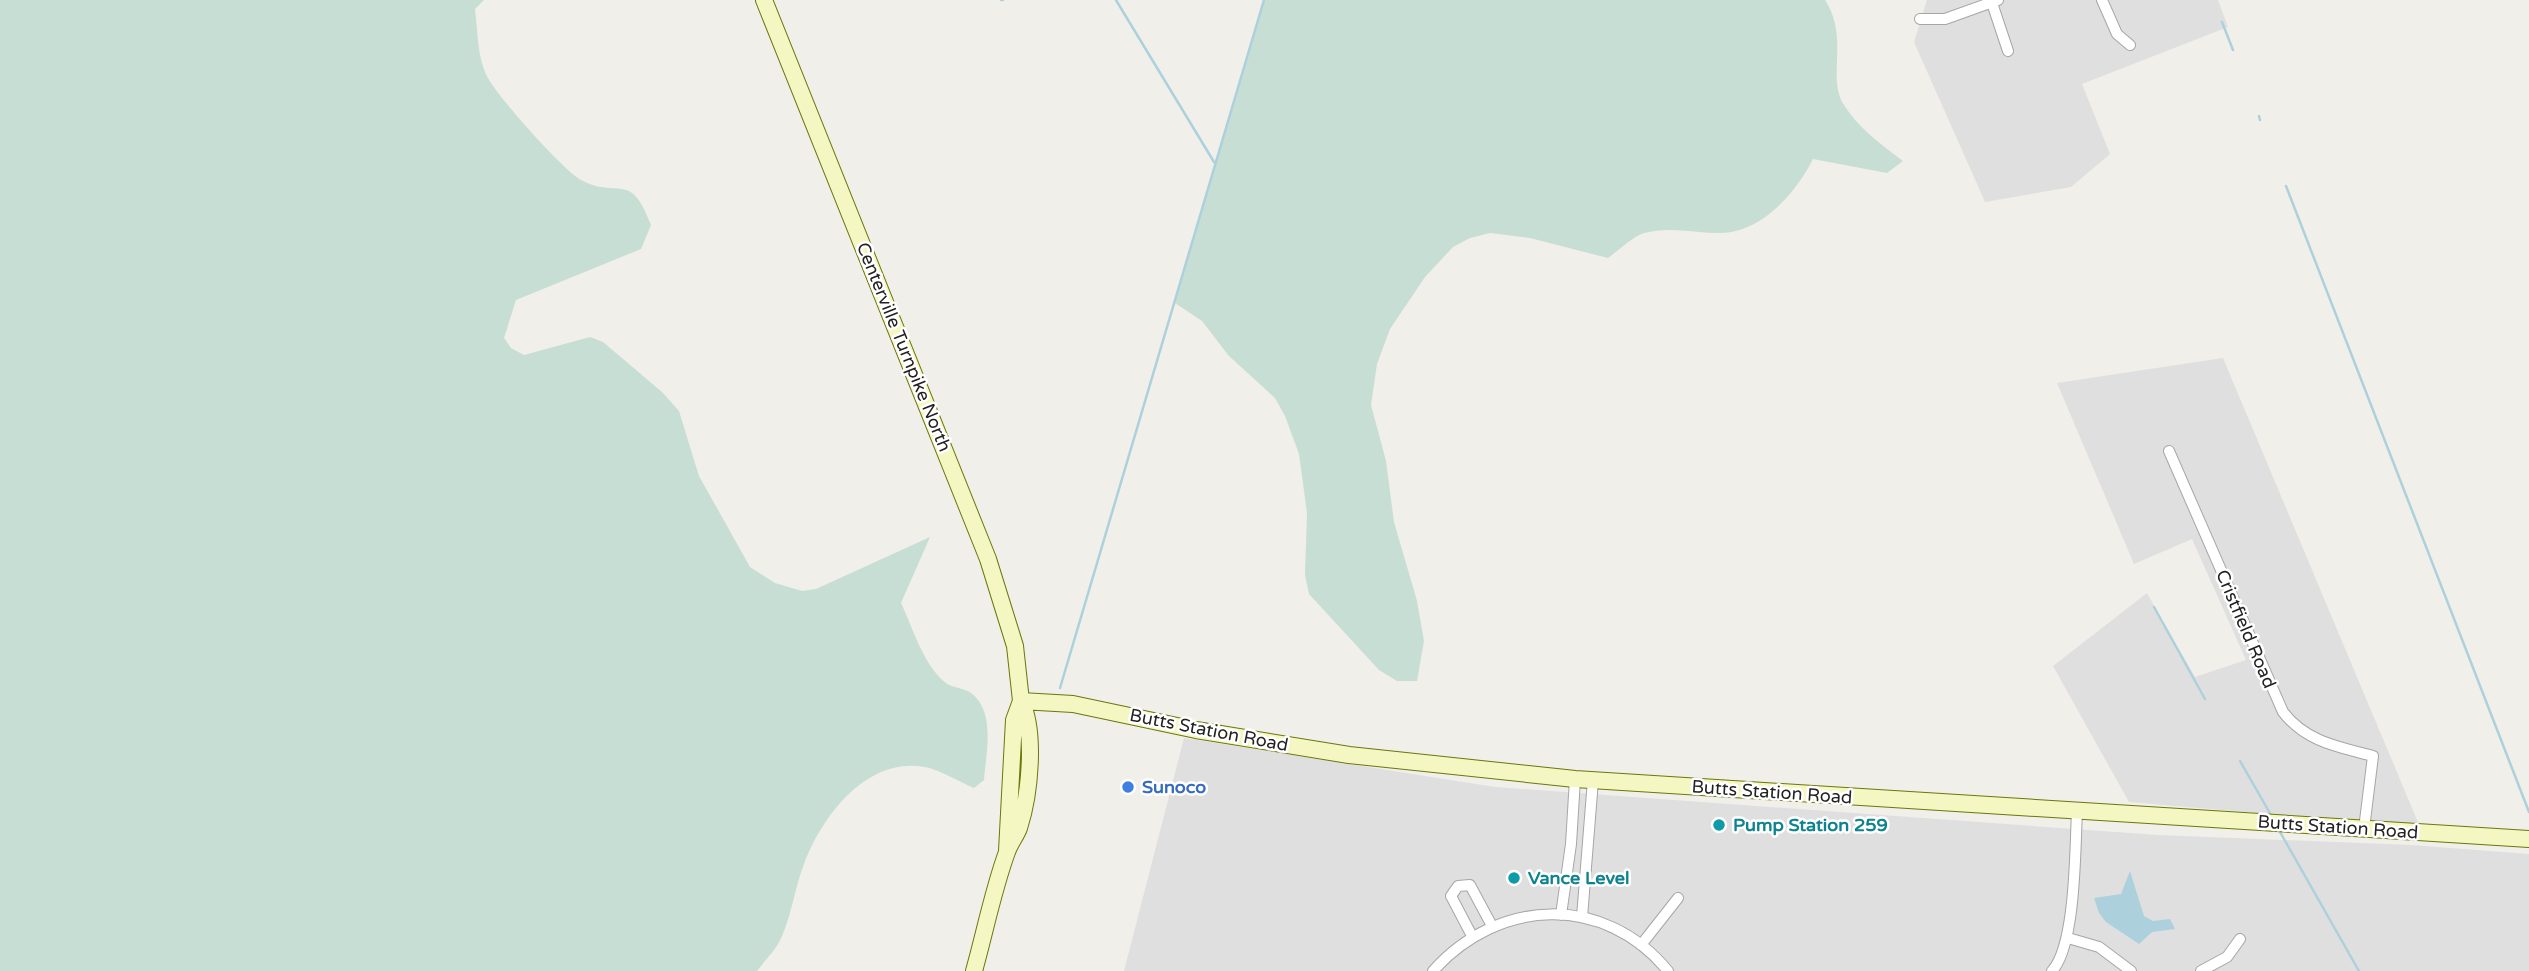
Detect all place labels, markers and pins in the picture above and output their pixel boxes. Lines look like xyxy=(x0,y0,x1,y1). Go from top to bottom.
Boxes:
place label: Sunoco xyxy=(1142,776,1206,798)
marker: Sunoco xyxy=(1120,779,1136,795)
place label: Pump Station 259 xyxy=(1733,814,1888,836)
marker: Pump Station 259 xyxy=(1711,817,1727,833)
place label: Vance Level xyxy=(1528,867,1630,889)
marker: Vance Level xyxy=(1506,870,1522,886)

